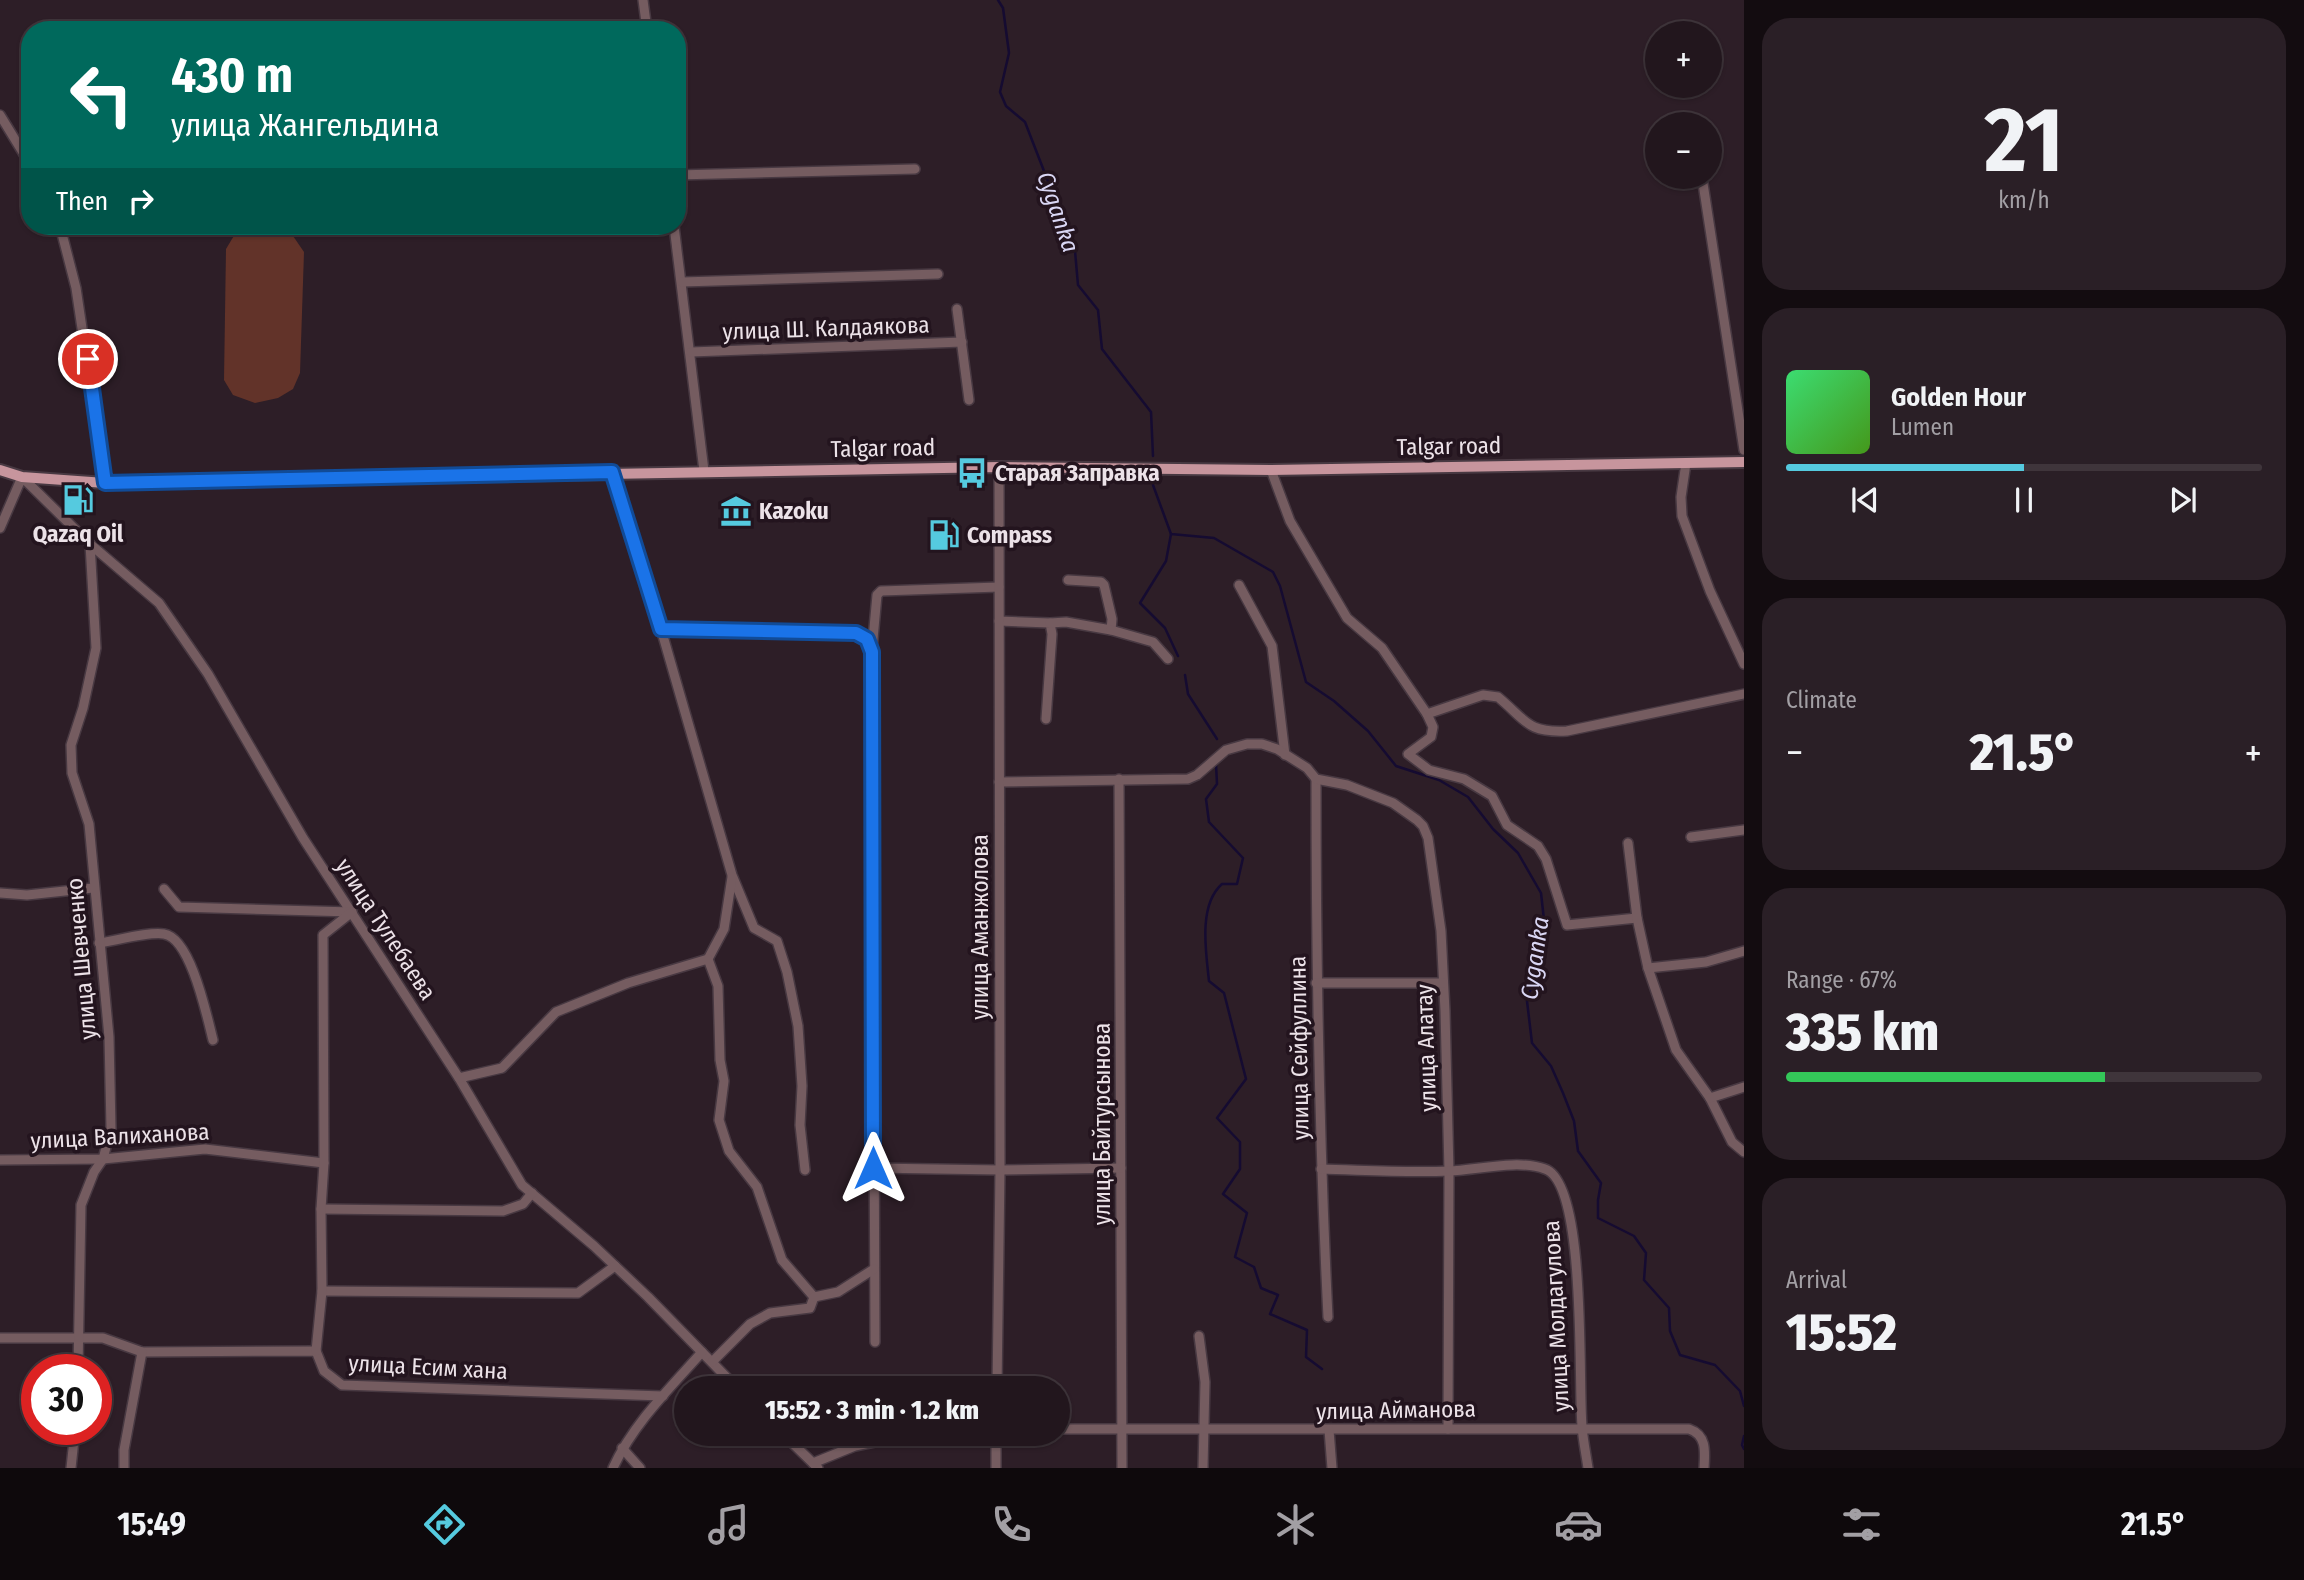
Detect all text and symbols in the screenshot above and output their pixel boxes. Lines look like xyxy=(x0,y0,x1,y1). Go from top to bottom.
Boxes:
map controls xyxy=(1645,21,1722,189)
button: + xyxy=(1645,21,1722,98)
text: 430 m xyxy=(171,46,293,105)
icon: left xyxy=(56,49,147,140)
text: 21 xyxy=(1984,86,2064,195)
text: улица Жангельдина xyxy=(171,106,439,144)
button: − xyxy=(1645,112,1722,189)
water label: Cyganka xyxy=(1031,168,1085,256)
icon: right xyxy=(122,182,160,220)
text: Then xyxy=(56,186,108,217)
text: km/h xyxy=(1998,186,2050,214)
street label: улица Ш. Калдаякова xyxy=(722,310,930,346)
pin xyxy=(58,329,118,389)
icon: arrive xyxy=(69,340,107,378)
text: Golden Hour xyxy=(1891,382,2026,413)
text: Lumen xyxy=(1891,413,1954,441)
street label: Talgar road xyxy=(1396,431,1502,461)
street label: Talgar road xyxy=(830,433,936,463)
bus stop icon: Старая Заправка xyxy=(955,456,989,490)
place label: Старая Заправка xyxy=(995,459,1160,487)
icon: previous xyxy=(1846,481,1884,519)
icon: pause xyxy=(2005,481,2043,519)
icon: next xyxy=(2164,481,2202,519)
fuel station icon: Qazaq Oil xyxy=(61,483,95,517)
museum icon: Kazoku xyxy=(719,494,753,528)
place label: Kazoku xyxy=(759,497,829,525)
fuel station icon: Compass xyxy=(927,518,961,552)
place label: Qazaq Oil xyxy=(33,520,124,548)
place label: Compass xyxy=(967,521,1052,549)
text: Climate xyxy=(1786,686,1857,714)
text: 21.5° xyxy=(1970,721,2078,784)
text: − xyxy=(1786,730,1803,776)
text: + xyxy=(2245,730,2262,776)
street label: улица Аманжолова xyxy=(966,834,994,1020)
street label: улица Тулебаева xyxy=(330,853,442,1005)
street label: улица Шевченко xyxy=(60,877,102,1041)
water label: Cyganka xyxy=(1515,915,1555,1001)
street label: улица Сейфуллина xyxy=(1283,956,1315,1140)
text: Range · 67% xyxy=(1786,966,1897,994)
street label: улица Алатау xyxy=(1410,983,1442,1112)
text: 335 km xyxy=(1786,1001,1939,1064)
street label: улица Байтурсынова xyxy=(1088,1023,1116,1225)
street label: улица Валиханова xyxy=(30,1117,210,1155)
position arrow xyxy=(836,1131,910,1205)
street label: улица Молдагулова xyxy=(1537,1220,1575,1412)
text: Arrival xyxy=(1786,1266,1847,1294)
text: 15:52 xyxy=(1786,1301,1897,1364)
street label: улица Есим хана xyxy=(348,1349,508,1385)
speed limit sign: 30 xyxy=(21,1354,112,1445)
text: 15:52 · 3 min · 1.2 km xyxy=(765,1395,979,1426)
street label: улица Айманова xyxy=(1316,1395,1476,1425)
icon: directions xyxy=(420,1500,469,1549)
icon: music xyxy=(704,1500,753,1549)
icon: phone xyxy=(987,1500,1036,1549)
icon: climate xyxy=(1271,1500,1320,1549)
icon: car xyxy=(1554,1500,1603,1549)
icon: filters xyxy=(1837,1500,1886,1549)
text: 15:49 xyxy=(117,1505,186,1543)
text: 21.5° xyxy=(2121,1505,2187,1543)

